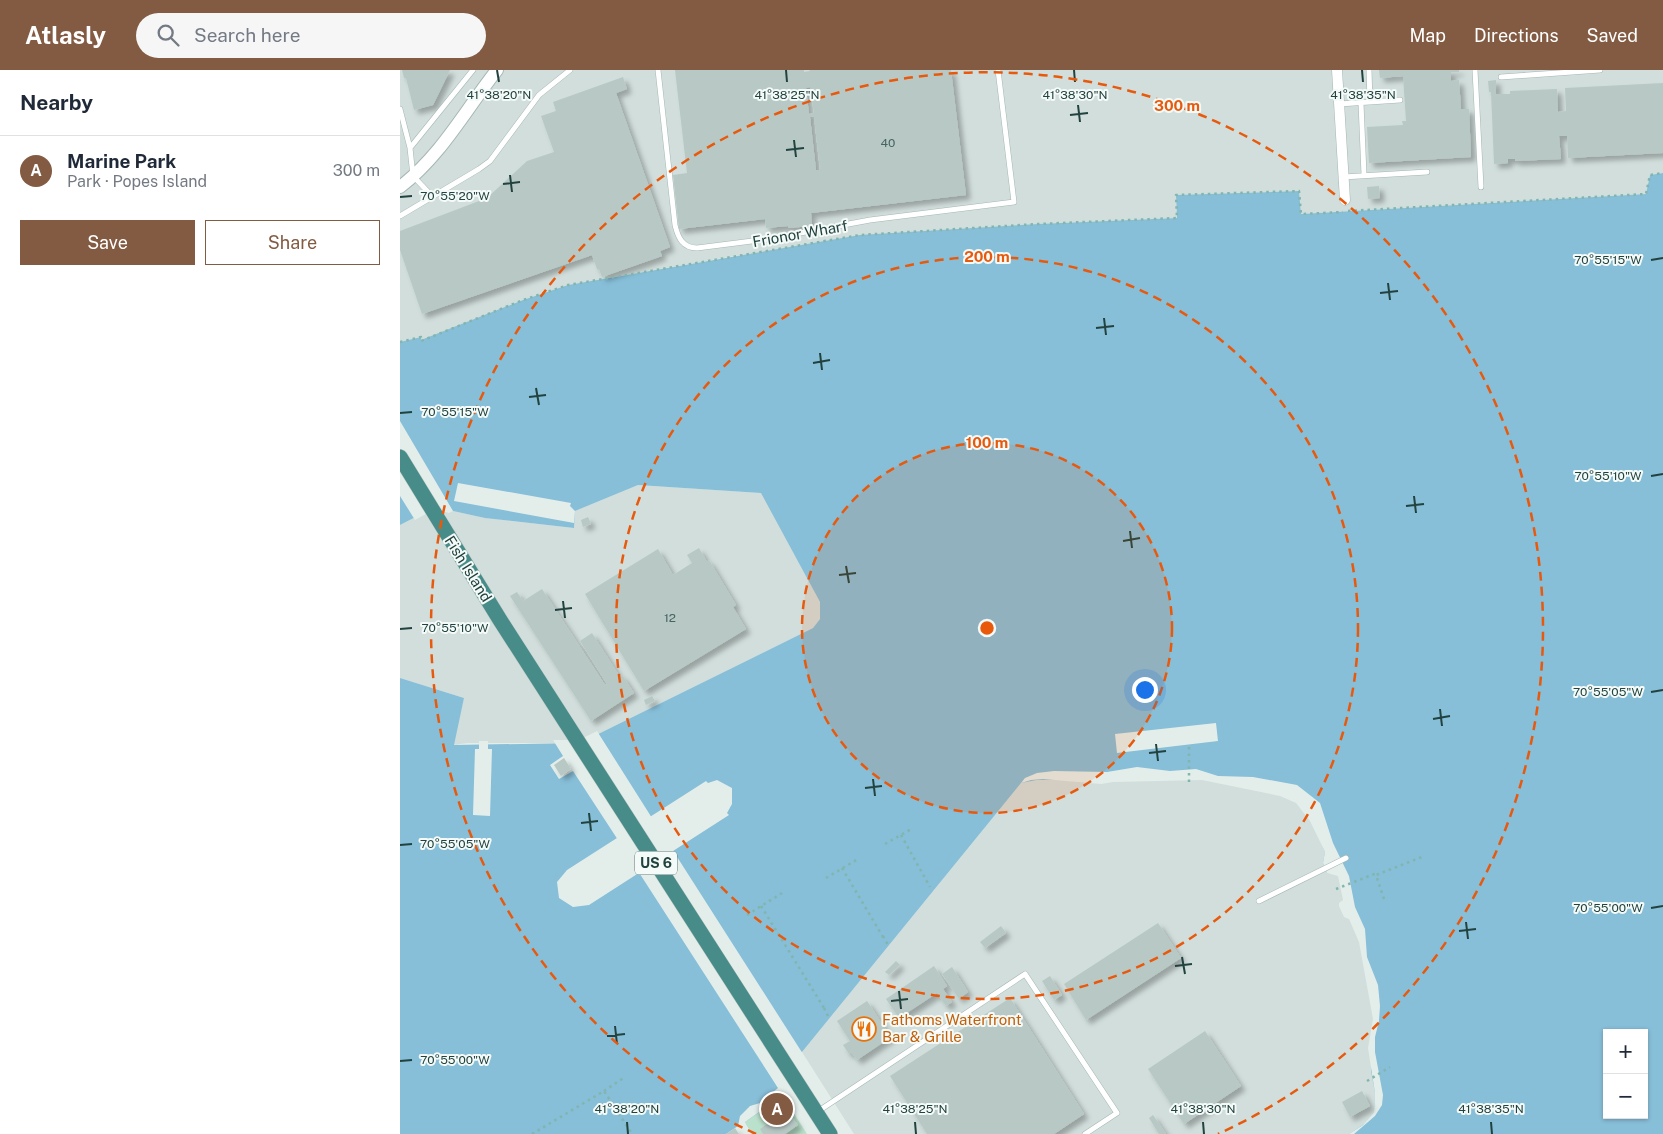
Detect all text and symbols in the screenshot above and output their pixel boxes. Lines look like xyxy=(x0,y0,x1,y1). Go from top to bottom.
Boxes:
search box xyxy=(136,13,486,58)
text: Atlasly xyxy=(25,21,106,49)
icon: search xyxy=(154,21,182,49)
text: Search here xyxy=(194,24,301,46)
text: Map xyxy=(1409,25,1446,46)
text: Directions xyxy=(1474,25,1559,46)
text: Saved xyxy=(1587,25,1638,46)
text: 41°38'20"N xyxy=(467,88,531,102)
text: 41°38'25"N xyxy=(754,88,820,102)
text: 41°38'30"N xyxy=(1042,88,1108,102)
text: 41°38'35"N xyxy=(1330,88,1396,102)
text: Nearby xyxy=(20,90,93,115)
text: 300 m xyxy=(1154,97,1200,114)
house number: 40 xyxy=(881,136,895,150)
text: Marine Park xyxy=(67,150,176,172)
text: A xyxy=(30,161,42,180)
text: 300 m xyxy=(333,161,380,180)
text: Park · Popes Island xyxy=(67,172,207,191)
text: 70°55'20"W xyxy=(420,189,490,203)
street label: Frionor Wharf xyxy=(751,217,849,250)
button: Save xyxy=(20,220,195,265)
button: Share xyxy=(205,220,380,265)
text: 200 m xyxy=(964,248,1010,265)
text: 70°55'15"W xyxy=(1574,253,1642,267)
text: 70°55'15"W xyxy=(421,405,489,419)
text: 100 m xyxy=(966,434,1008,451)
text: 70°55'10"W xyxy=(1575,469,1642,483)
street label: Fish Island xyxy=(441,533,495,605)
house number: 12 xyxy=(664,611,676,625)
centre of rings xyxy=(978,619,996,637)
text: 70°55'10"W xyxy=(422,621,489,635)
your location xyxy=(1132,677,1158,703)
text: 70°55'05"W xyxy=(1573,685,1643,699)
text: 70°55'05"W xyxy=(420,837,490,851)
road number: US 6 xyxy=(635,851,677,874)
text: 70°55'00"W xyxy=(1573,901,1643,915)
place label: Fathoms Waterfront Bar & Grille xyxy=(882,1011,1022,1045)
restaurant icon: Fathoms Waterfront Bar & Grille xyxy=(851,1016,877,1042)
map controls xyxy=(1603,1029,1648,1119)
button: + xyxy=(1603,1029,1648,1074)
text: 70°55'00"W xyxy=(420,1053,490,1067)
button: − xyxy=(1603,1074,1648,1119)
pin: A xyxy=(761,1090,793,1128)
text: 41°38'20"N xyxy=(595,1102,659,1116)
text: 41°38'25"N xyxy=(882,1102,948,1116)
text: 41°38'30"N xyxy=(1170,1102,1236,1116)
text: 41°38'35"N xyxy=(1458,1102,1524,1116)

